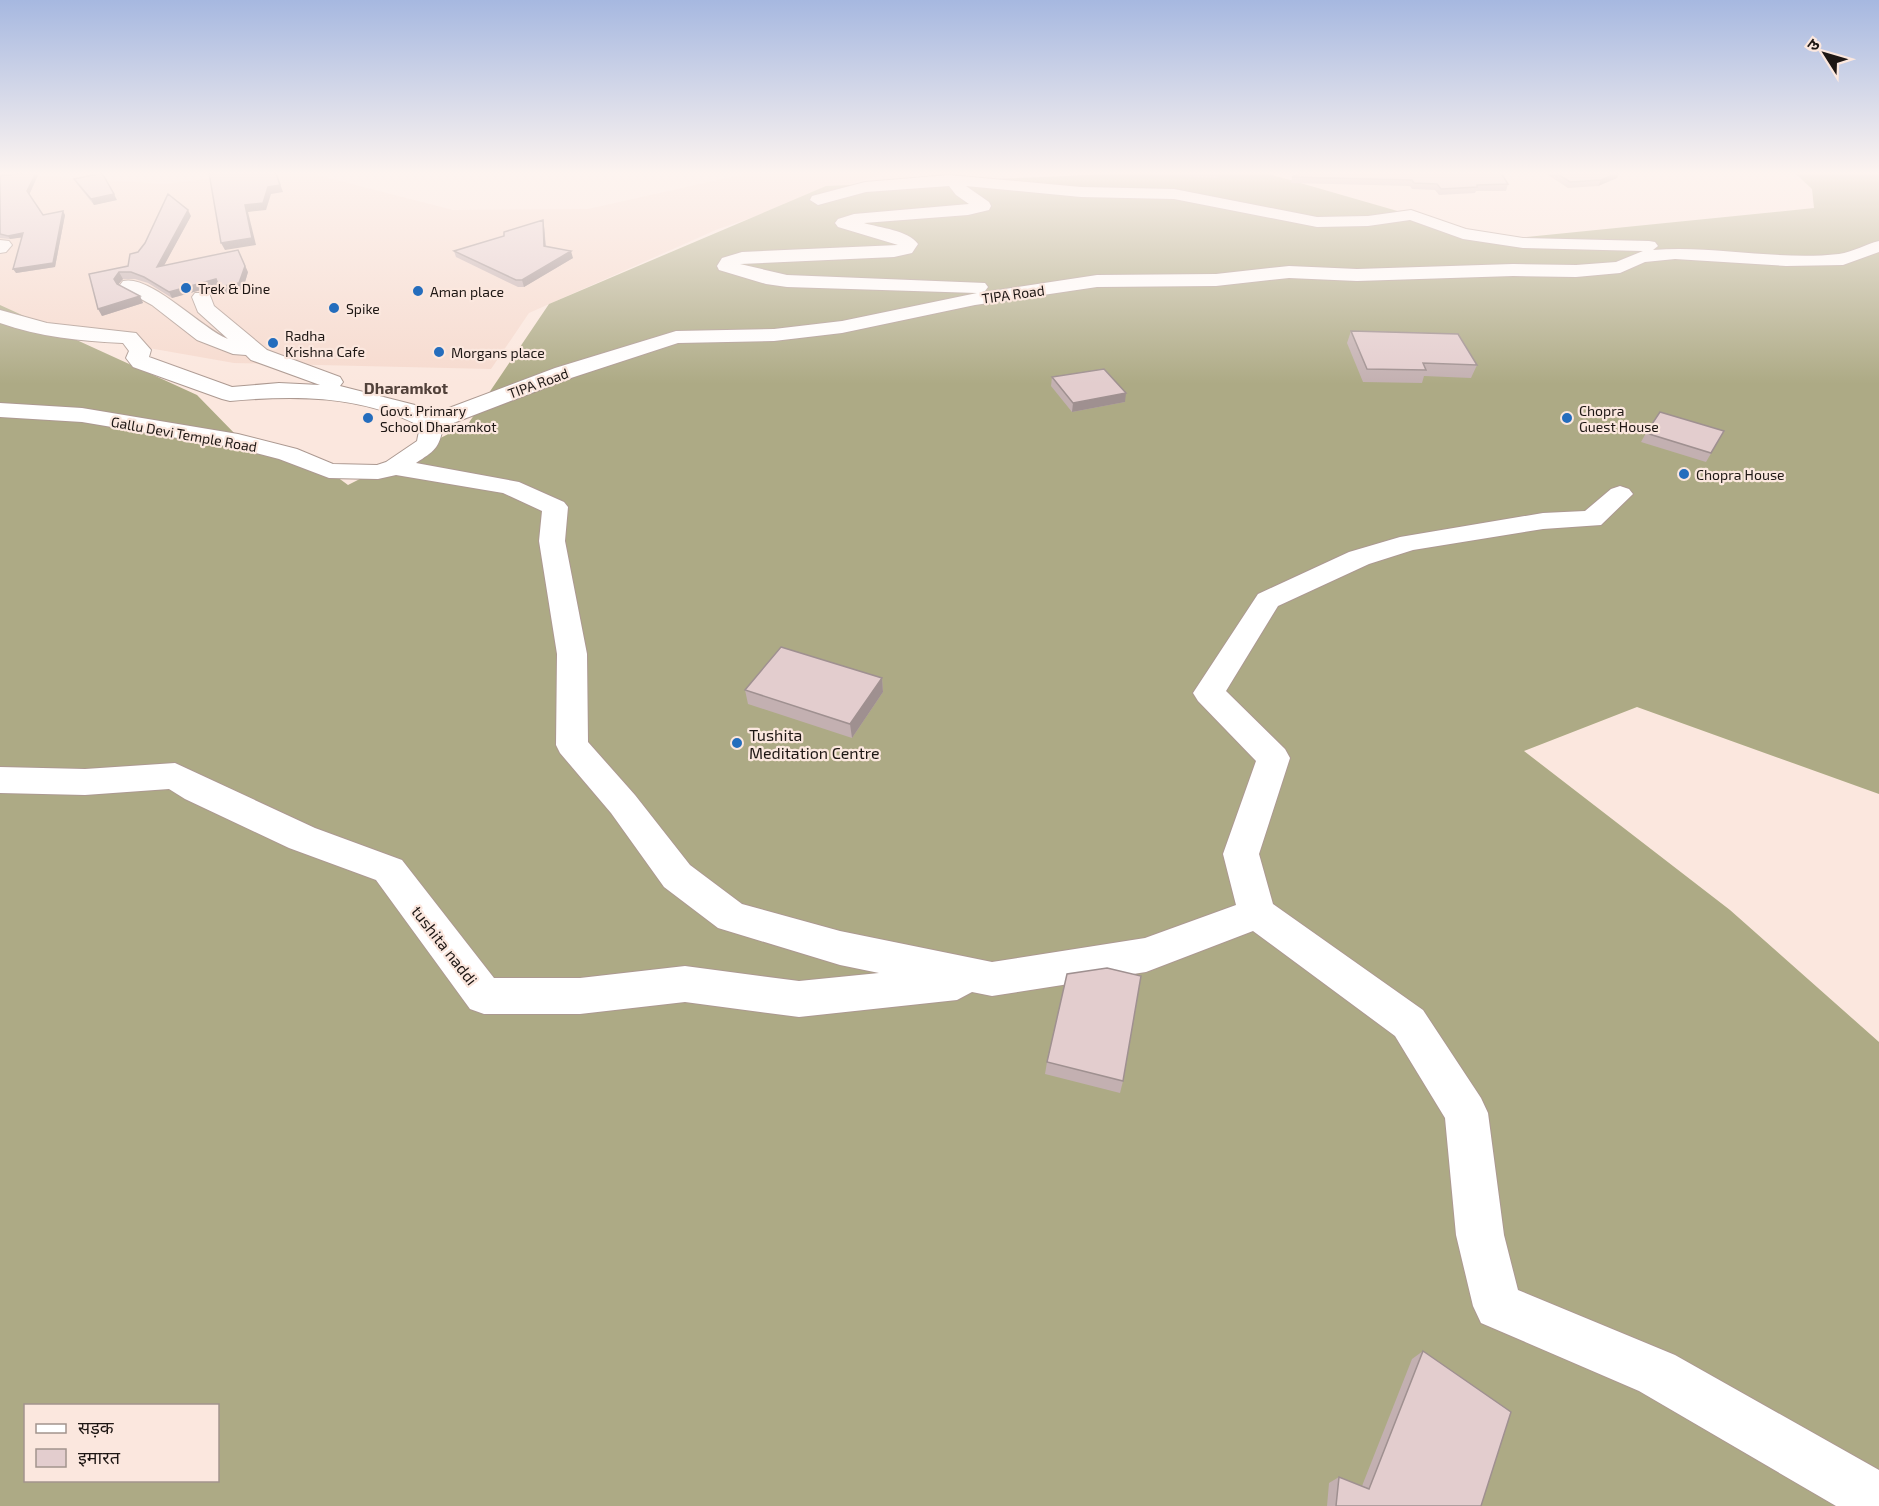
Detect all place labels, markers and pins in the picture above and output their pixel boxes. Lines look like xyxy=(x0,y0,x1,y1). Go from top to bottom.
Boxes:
place label: Trek & Dine xyxy=(198,280,270,297)
marker: Trek & Dine xyxy=(179,281,193,295)
place label: Aman place xyxy=(430,283,504,300)
marker: Aman place xyxy=(411,284,425,298)
place label: Spike xyxy=(346,300,380,317)
marker: Spike xyxy=(327,301,341,315)
place label: Radha Krishna Cafe xyxy=(285,327,365,360)
marker: Radha Krishna Cafe xyxy=(266,336,280,350)
place label: Morgans place xyxy=(451,344,545,361)
marker: Morgans place xyxy=(432,345,446,359)
place label: Govt. Primary School Dharamkot xyxy=(380,402,497,435)
place label: Chopra Guest House xyxy=(1579,402,1659,435)
marker: Govt. Primary School Dharamkot xyxy=(361,411,375,425)
marker: Chopra Guest House xyxy=(1560,411,1574,425)
place label: Chopra House xyxy=(1696,466,1785,483)
marker: Chopra House xyxy=(1677,467,1691,481)
place label: Tushita Meditation Centre xyxy=(749,725,880,762)
marker: Tushita Meditation Centre xyxy=(730,736,744,750)

